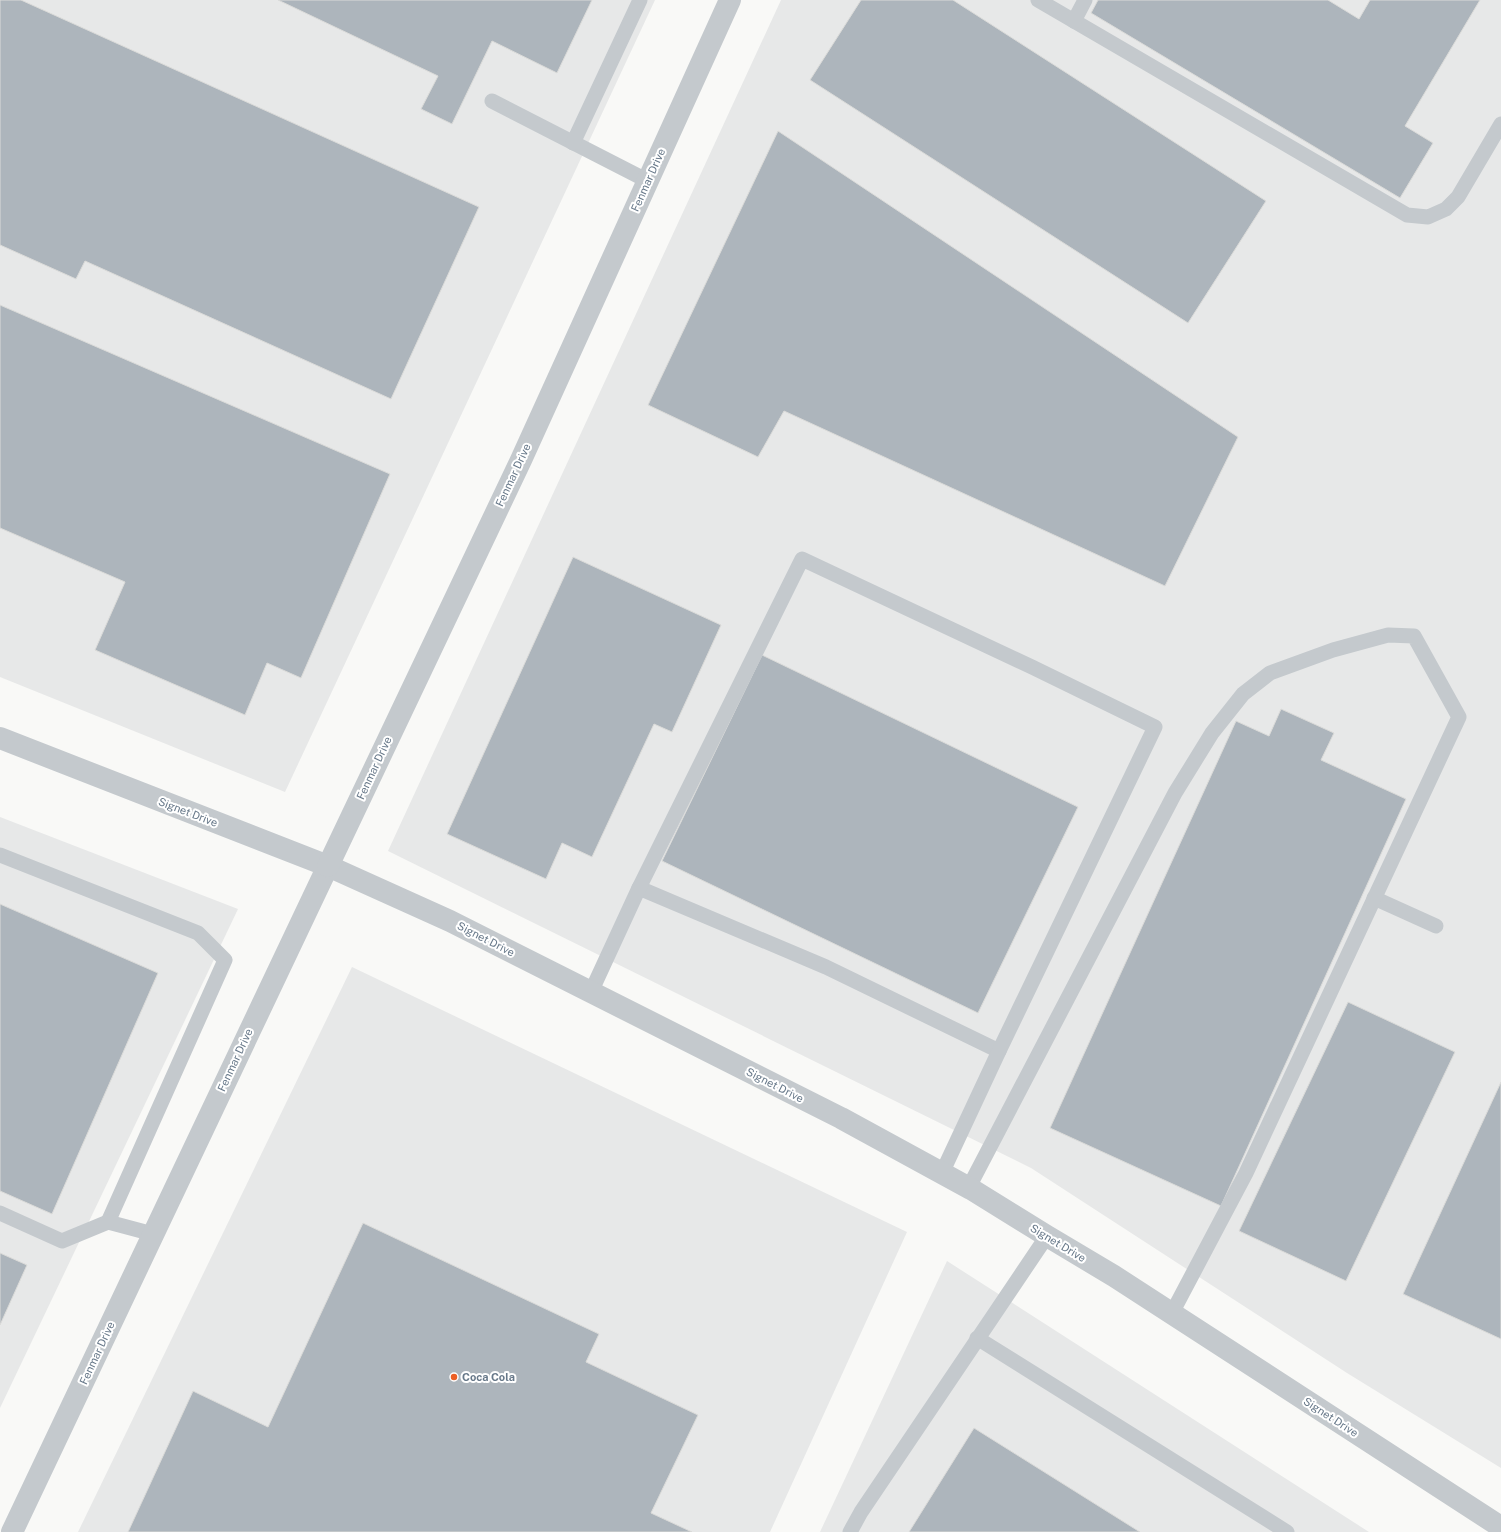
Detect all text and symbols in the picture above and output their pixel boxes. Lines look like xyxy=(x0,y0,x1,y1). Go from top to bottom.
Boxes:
street label: Fenmar Drive xyxy=(629,147,667,213)
street label: Fenmar Drive xyxy=(493,442,533,508)
street label: Fenmar Drive xyxy=(354,735,394,801)
street label: Signet Drive xyxy=(157,795,219,829)
street label: Signet Drive xyxy=(455,919,517,959)
street label: Fenmar Drive xyxy=(215,1027,255,1093)
street label: Signet Drive xyxy=(744,1065,806,1105)
street label: Signet Drive xyxy=(1028,1222,1088,1264)
street label: Fenmar Drive xyxy=(77,1320,117,1386)
place label: Coca Cola xyxy=(462,1371,515,1383)
marker: Coca Cola xyxy=(449,1372,459,1382)
street label: Signet Drive xyxy=(1302,1395,1360,1439)

